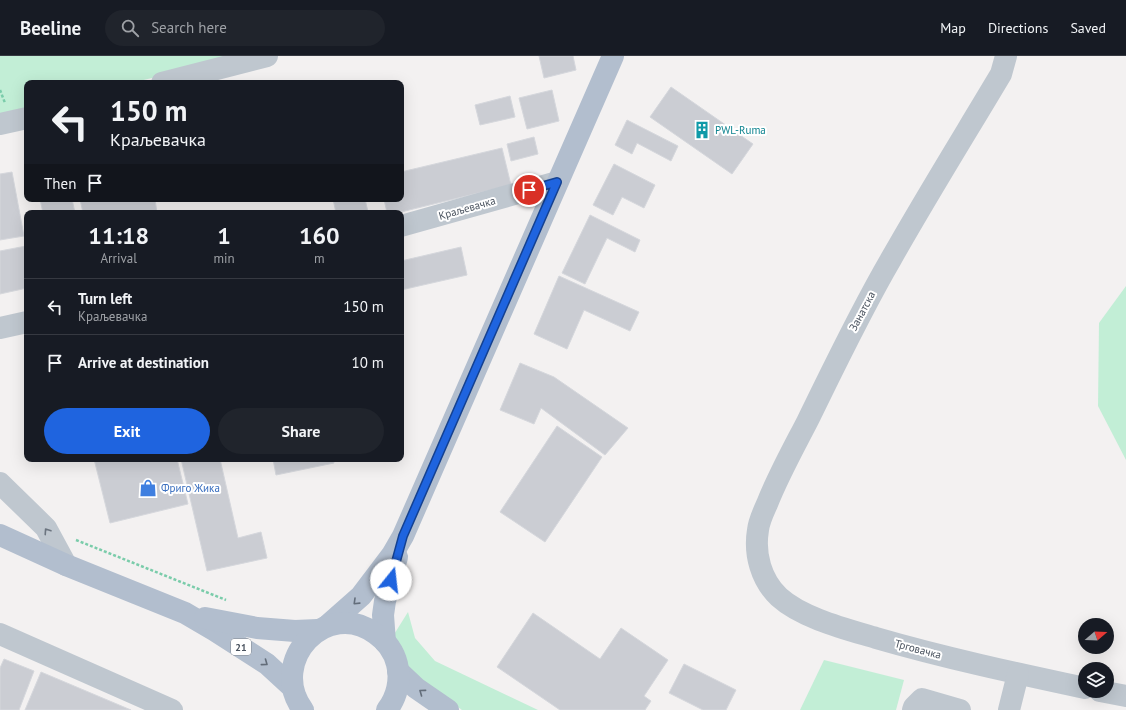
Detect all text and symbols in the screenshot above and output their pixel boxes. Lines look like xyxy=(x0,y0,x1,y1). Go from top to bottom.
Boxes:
search box xyxy=(105,10,385,46)
text: Beeline xyxy=(20,16,81,40)
icon: search xyxy=(119,17,141,39)
text: Search here xyxy=(151,18,227,37)
text: Map xyxy=(940,19,966,37)
text: Directions xyxy=(988,19,1048,37)
text: Saved xyxy=(1070,19,1106,37)
text: 150 m xyxy=(110,92,187,129)
icon: left xyxy=(44,96,96,148)
building icon: PWL-Ruma xyxy=(692,120,712,140)
place label: PWL-Ruma xyxy=(715,123,766,137)
text: Краљевачка xyxy=(110,128,206,151)
icon: arrive xyxy=(84,172,106,194)
pin xyxy=(512,173,546,207)
text: Then xyxy=(44,174,76,193)
icon: arrive xyxy=(518,179,540,201)
street label: Краљевачка xyxy=(437,193,497,223)
text: 11:18 xyxy=(88,220,149,251)
text: 1 xyxy=(217,220,231,251)
text: 160 xyxy=(299,220,340,251)
text: Arrival xyxy=(101,250,137,267)
text: min xyxy=(213,250,235,267)
text: m xyxy=(314,250,325,267)
text: Turn left xyxy=(78,289,132,308)
street label: Занатска xyxy=(846,289,878,333)
icon: left xyxy=(44,296,66,318)
text: 150 m xyxy=(343,297,384,316)
text: Краљевачка xyxy=(78,308,147,325)
icon: arrive xyxy=(44,352,66,374)
text: Arrive at destination xyxy=(78,353,209,372)
text: 10 m xyxy=(351,353,384,372)
button: Exit xyxy=(44,408,210,454)
button: Share xyxy=(218,408,384,454)
shop icon: Фриго Жика xyxy=(138,478,158,498)
place label: Фриго Жика xyxy=(161,481,220,495)
one-way arrow xyxy=(44,528,52,535)
position arrow xyxy=(370,559,412,601)
one-way arrow xyxy=(353,597,361,605)
north arrow xyxy=(1078,618,1114,654)
map controls xyxy=(1078,618,1114,698)
street label: Трговачка xyxy=(893,636,943,662)
road number: 21 xyxy=(231,639,251,655)
one-way arrow xyxy=(261,658,268,666)
button: layers xyxy=(1078,662,1114,698)
one-way arrow xyxy=(419,689,426,697)

